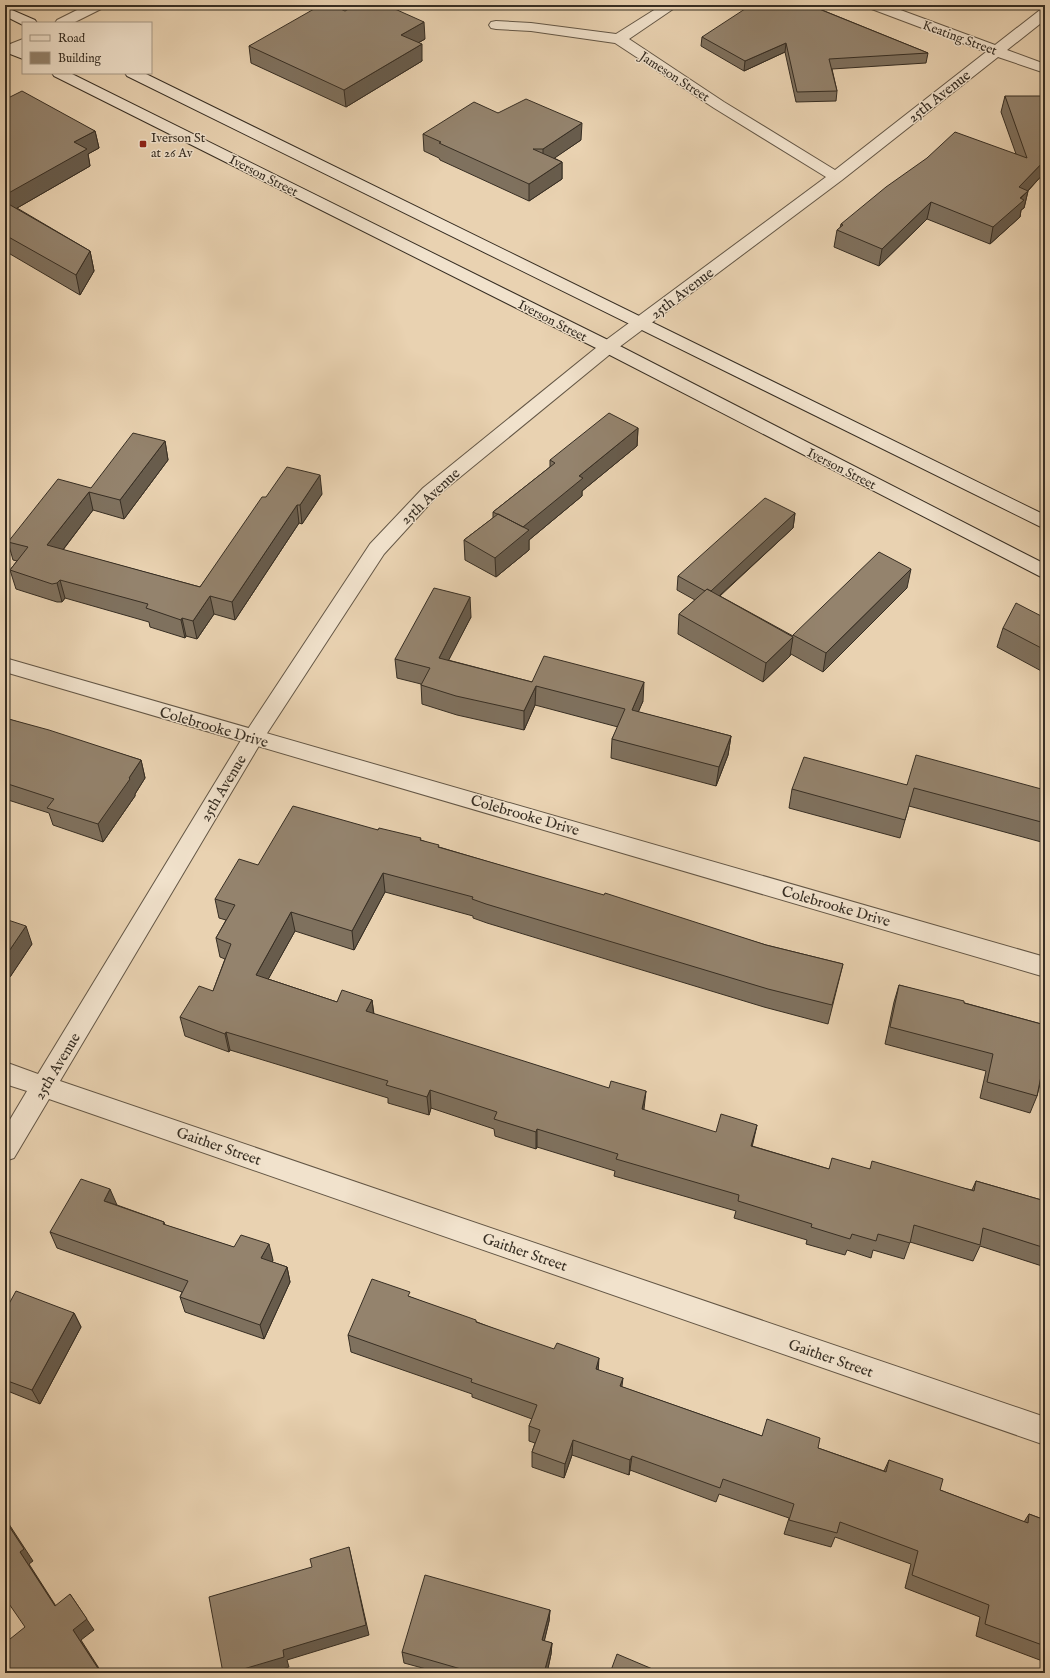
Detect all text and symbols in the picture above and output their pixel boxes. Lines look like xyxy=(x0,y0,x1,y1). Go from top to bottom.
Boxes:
street label: Keating Street xyxy=(920,17,1000,60)
legend xyxy=(22,22,152,74)
text: Road xyxy=(58,31,86,46)
street label: Jameson Street xyxy=(634,47,713,107)
text: Building xyxy=(58,51,102,66)
street label: 25th Avenue xyxy=(904,66,975,127)
place label: Iverson St at 26 Av xyxy=(151,130,206,162)
marker: Iverson St at 26 Av xyxy=(138,139,148,149)
street label: Iverson Street xyxy=(226,152,301,201)
street label: 25th Avenue xyxy=(647,263,718,323)
street label: Iverson Street xyxy=(515,297,590,346)
street label: Iverson Street xyxy=(804,445,879,494)
street label: 25th Avenue xyxy=(397,464,464,529)
street label: Colebrooke Drive xyxy=(157,703,271,752)
street label: 25th Avenue xyxy=(196,751,251,825)
street label: Colebrooke Drive xyxy=(468,791,582,840)
street label: Colebrooke Drive xyxy=(779,882,893,931)
street label: 25th Avenue xyxy=(30,1029,85,1103)
street label: Gaither Street xyxy=(174,1123,264,1170)
street label: Gaither Street xyxy=(480,1229,570,1276)
street label: Gaither Street xyxy=(786,1335,876,1382)

